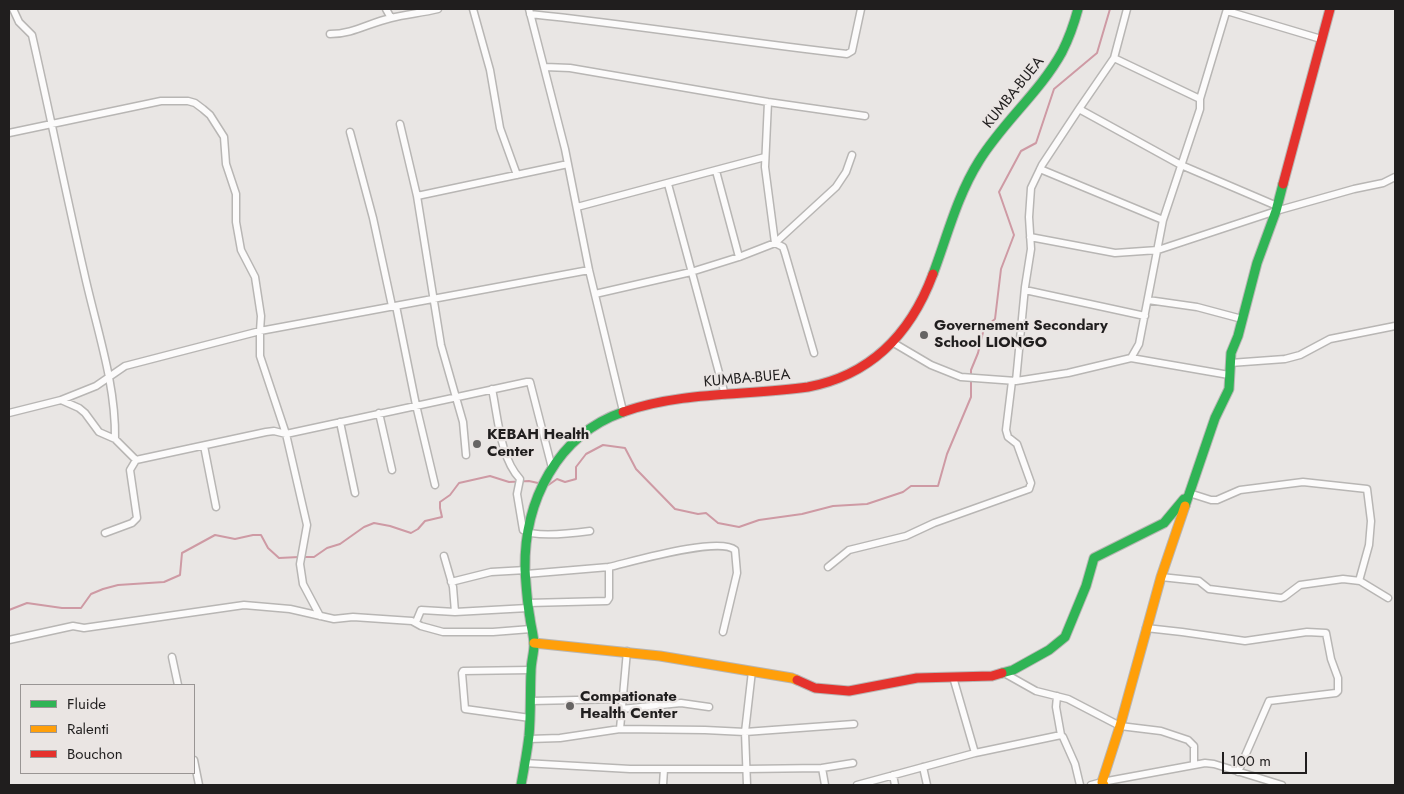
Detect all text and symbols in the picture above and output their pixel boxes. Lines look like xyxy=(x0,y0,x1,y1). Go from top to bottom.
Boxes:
street label: KUMBA-BUEA xyxy=(980,53,1048,133)
place label: Governement Secondary School LIONGO xyxy=(934,317,1108,352)
marker: Governement Secondary School LIONGO xyxy=(918,329,930,341)
street label: KUMBA-BUEA xyxy=(703,366,791,392)
place label: KEBAH Health Center xyxy=(487,426,589,461)
marker: KEBAH Health Center xyxy=(471,438,483,450)
legend xyxy=(20,684,195,774)
place label: Compationate Health Center xyxy=(580,688,678,723)
text: Fluide xyxy=(67,693,106,715)
marker: Compationate Health Center xyxy=(564,700,576,712)
text: Ralenti xyxy=(67,718,109,740)
scale bar xyxy=(1224,742,1309,774)
text: Bouchon xyxy=(67,743,123,765)
text: 100 m xyxy=(1230,750,1271,772)

